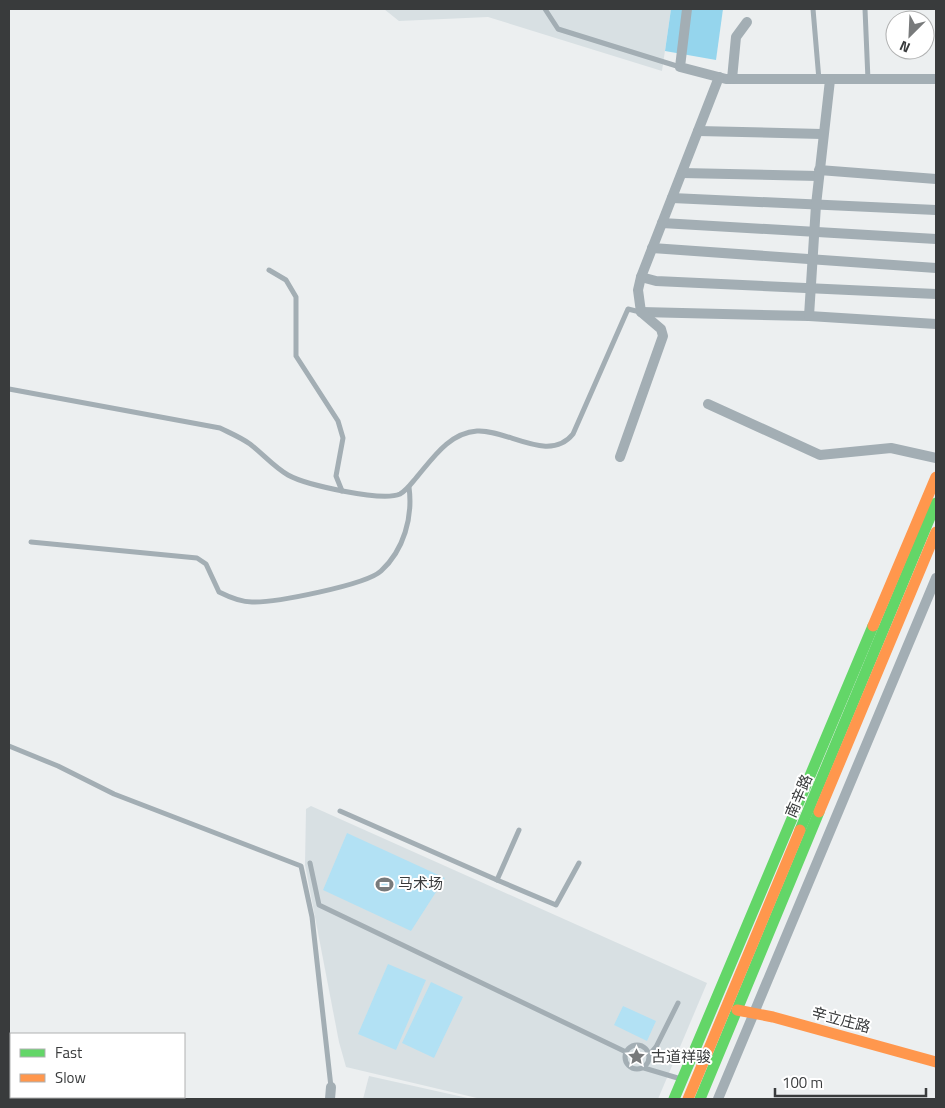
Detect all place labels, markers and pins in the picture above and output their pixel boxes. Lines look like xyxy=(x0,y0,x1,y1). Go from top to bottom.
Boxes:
place label: 马术场 xyxy=(398,872,443,895)
sports icon: 马术场 xyxy=(374,874,394,894)
place label: 古道祥骏 xyxy=(651,1045,711,1068)
place icon: 古道祥骏 xyxy=(627,1047,647,1067)

